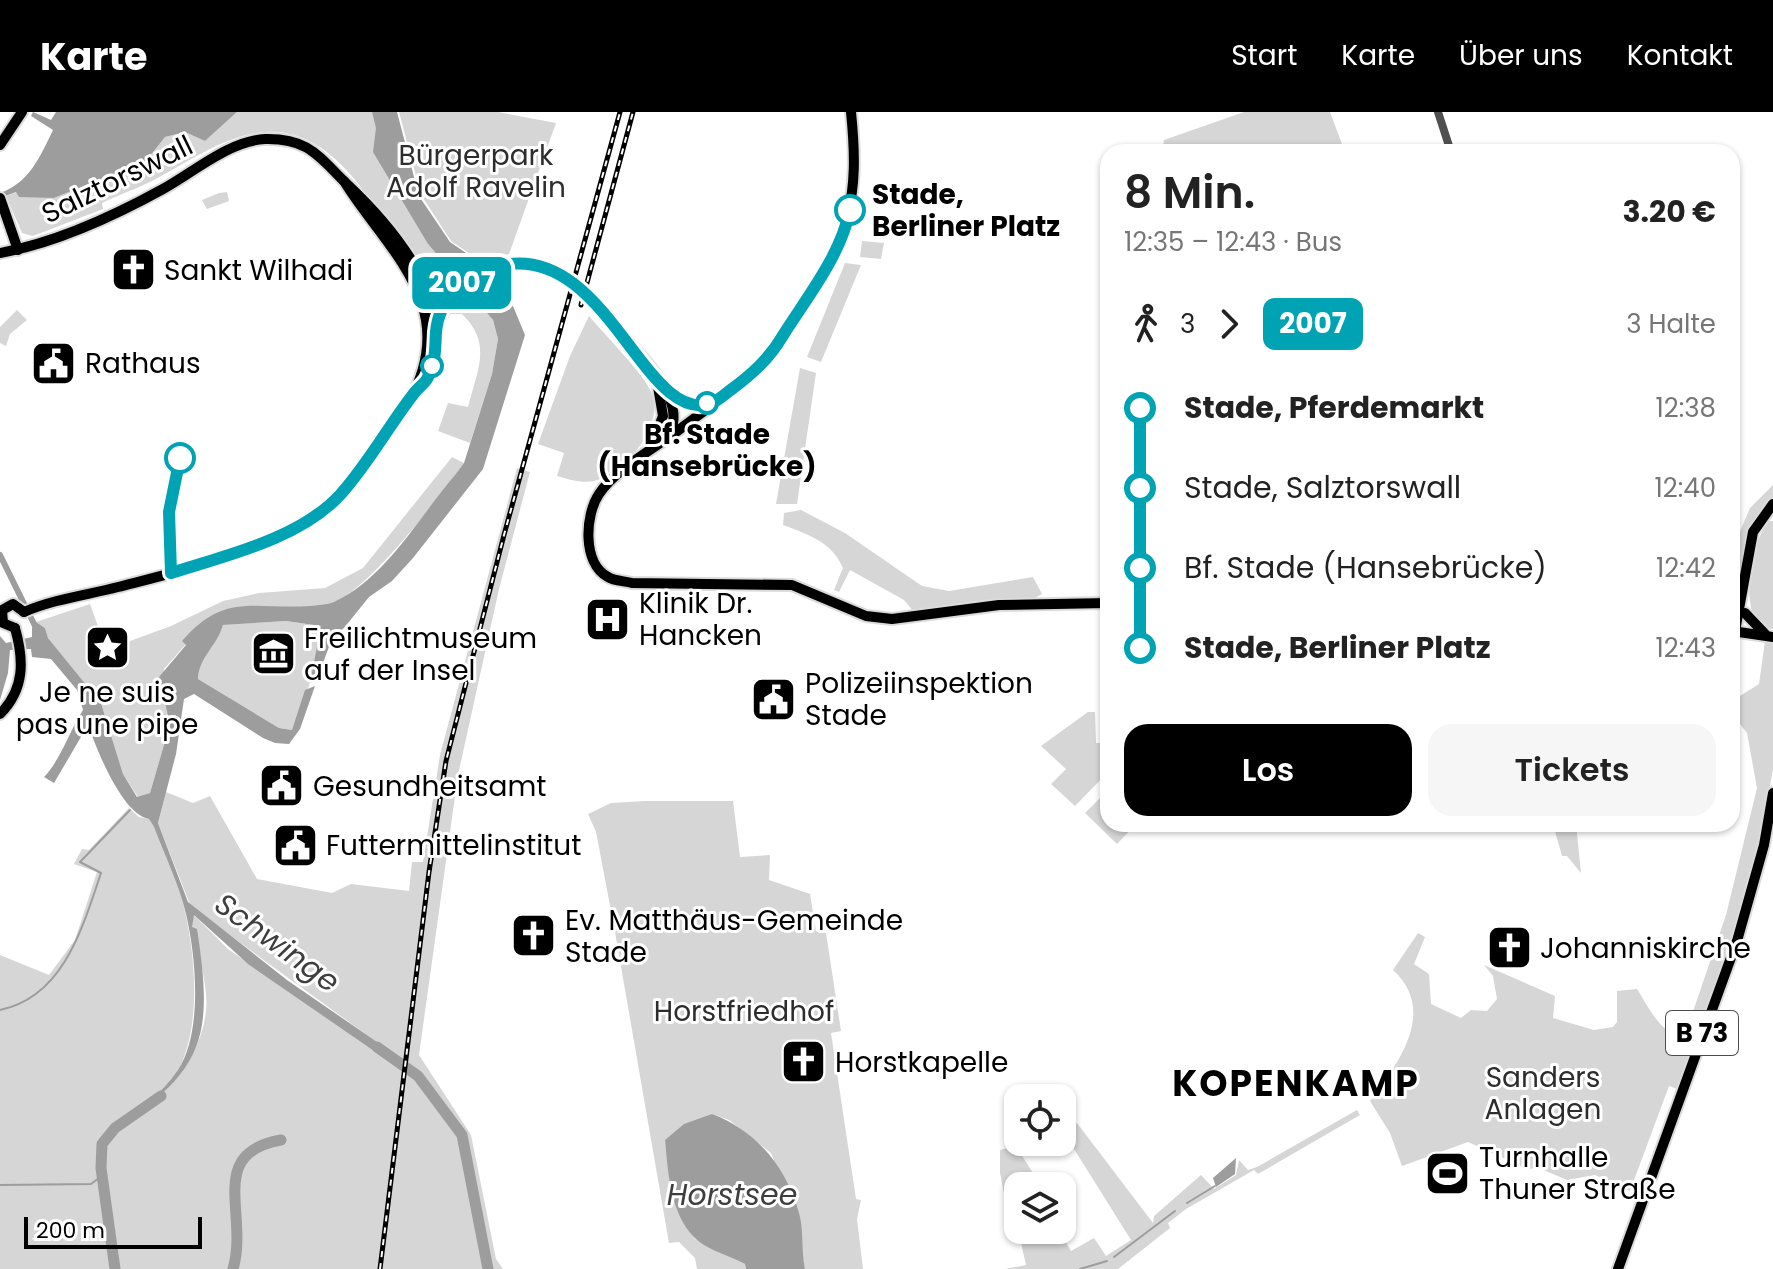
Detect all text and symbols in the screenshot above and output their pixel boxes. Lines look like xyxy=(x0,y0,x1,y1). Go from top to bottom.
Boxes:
text: Karte xyxy=(40,30,147,83)
text: Start xyxy=(1231,36,1297,75)
text: Karte xyxy=(1341,36,1415,75)
text: Über uns xyxy=(1459,36,1583,75)
text: Kontakt xyxy=(1627,36,1733,75)
street label: Salztorswall xyxy=(35,126,199,233)
park label: Bürgerpark Adolf Ravelin xyxy=(386,136,566,207)
text: 8 Min. xyxy=(1124,162,1255,223)
place label: Stade, Berliner Platz xyxy=(872,175,1060,246)
text: 3.20 € xyxy=(1622,190,1716,233)
marker: Stade, Berliner Platz xyxy=(835,195,865,225)
text: 12:35 – 12:43 · Bus xyxy=(1124,224,1342,260)
church icon: Sankt Wilhadi xyxy=(109,246,157,294)
place label: Sankt Wilhadi xyxy=(164,251,353,290)
line badge: 2007 xyxy=(406,257,518,309)
text: 2007 xyxy=(428,263,496,302)
icon: walk xyxy=(1124,302,1168,346)
icon: forward xyxy=(1207,302,1251,346)
text: 2007 xyxy=(1279,304,1347,343)
text: 3 xyxy=(1180,306,1195,342)
text: 3 Halte xyxy=(1626,306,1716,342)
public building icon: Rathaus xyxy=(30,339,78,387)
place label: Rathaus xyxy=(85,344,201,383)
unlabelled marker xyxy=(421,355,443,377)
text: Stade, Pferdemarkt xyxy=(1184,386,1484,429)
text: 12:38 xyxy=(1655,390,1716,426)
marker: Bf. Stade (Hansebrücke) xyxy=(696,392,718,414)
place label: Bf. Stade (Hansebrücke) xyxy=(597,415,817,486)
unlabelled marker xyxy=(165,443,195,473)
text: Stade, Salztorswall xyxy=(1184,466,1461,509)
text: 12:40 xyxy=(1655,470,1716,506)
text: Bf. Stade (Hansebrücke) xyxy=(1184,546,1547,589)
text: 12:42 xyxy=(1656,550,1716,586)
place label: Klinik Dr. Hancken xyxy=(639,584,762,655)
hospital icon: Klinik Dr. Hancken xyxy=(584,595,632,643)
place label: Freilichtmuseum auf der Insel xyxy=(304,619,537,690)
place icon: Je ne suis pas une pipe xyxy=(83,624,131,672)
text: Stade, Berliner Platz xyxy=(1184,626,1491,669)
museum icon: Freilichtmuseum auf der Insel xyxy=(249,630,297,678)
text: 12:43 xyxy=(1656,630,1716,666)
place label: Polizeiinspektion Stade xyxy=(805,664,1033,735)
place label: Je ne suis pas une pipe xyxy=(16,673,198,744)
public building icon: Polizeiinspektion Stade xyxy=(750,675,798,723)
button: Los xyxy=(1124,724,1412,816)
button: Tickets xyxy=(1428,724,1716,816)
public building icon: Gesundheitsamt xyxy=(258,762,306,810)
place label: Gesundheitsamt xyxy=(313,767,546,806)
public building icon: Futtermittelinstitut xyxy=(271,821,319,869)
place label: Futtermittelinstitut xyxy=(326,826,581,865)
water label: Schwinge xyxy=(206,883,349,1003)
place label: Ev. Matthäus-Gemeinde Stade xyxy=(565,901,903,972)
church icon: Ev. Matthäus-Gemeinde Stade xyxy=(510,912,558,960)
church icon: Johanniskirche xyxy=(1485,924,1533,972)
place label: Johanniskirche xyxy=(1540,929,1751,968)
park label: Horstfriedhof xyxy=(654,992,834,1031)
road number: B 73 xyxy=(1666,1011,1738,1055)
church icon: Horstkapelle xyxy=(780,1038,828,1086)
place label: Horstkapelle xyxy=(835,1043,1008,1082)
district label: KOPENKAMP xyxy=(1172,1058,1420,1109)
park label: Sanders Anlagen xyxy=(1485,1058,1601,1129)
map controls xyxy=(1004,1084,1076,1244)
button: locate xyxy=(1004,1084,1076,1156)
place label: Turnhalle Thuner Straße xyxy=(1479,1138,1676,1209)
sports icon: Turnhalle Thuner Straße xyxy=(1424,1149,1472,1197)
button: layers xyxy=(1004,1172,1076,1244)
water label: Horstsee xyxy=(667,1173,797,1216)
scale bar xyxy=(24,1213,202,1249)
text: 200 m xyxy=(36,1215,105,1246)

